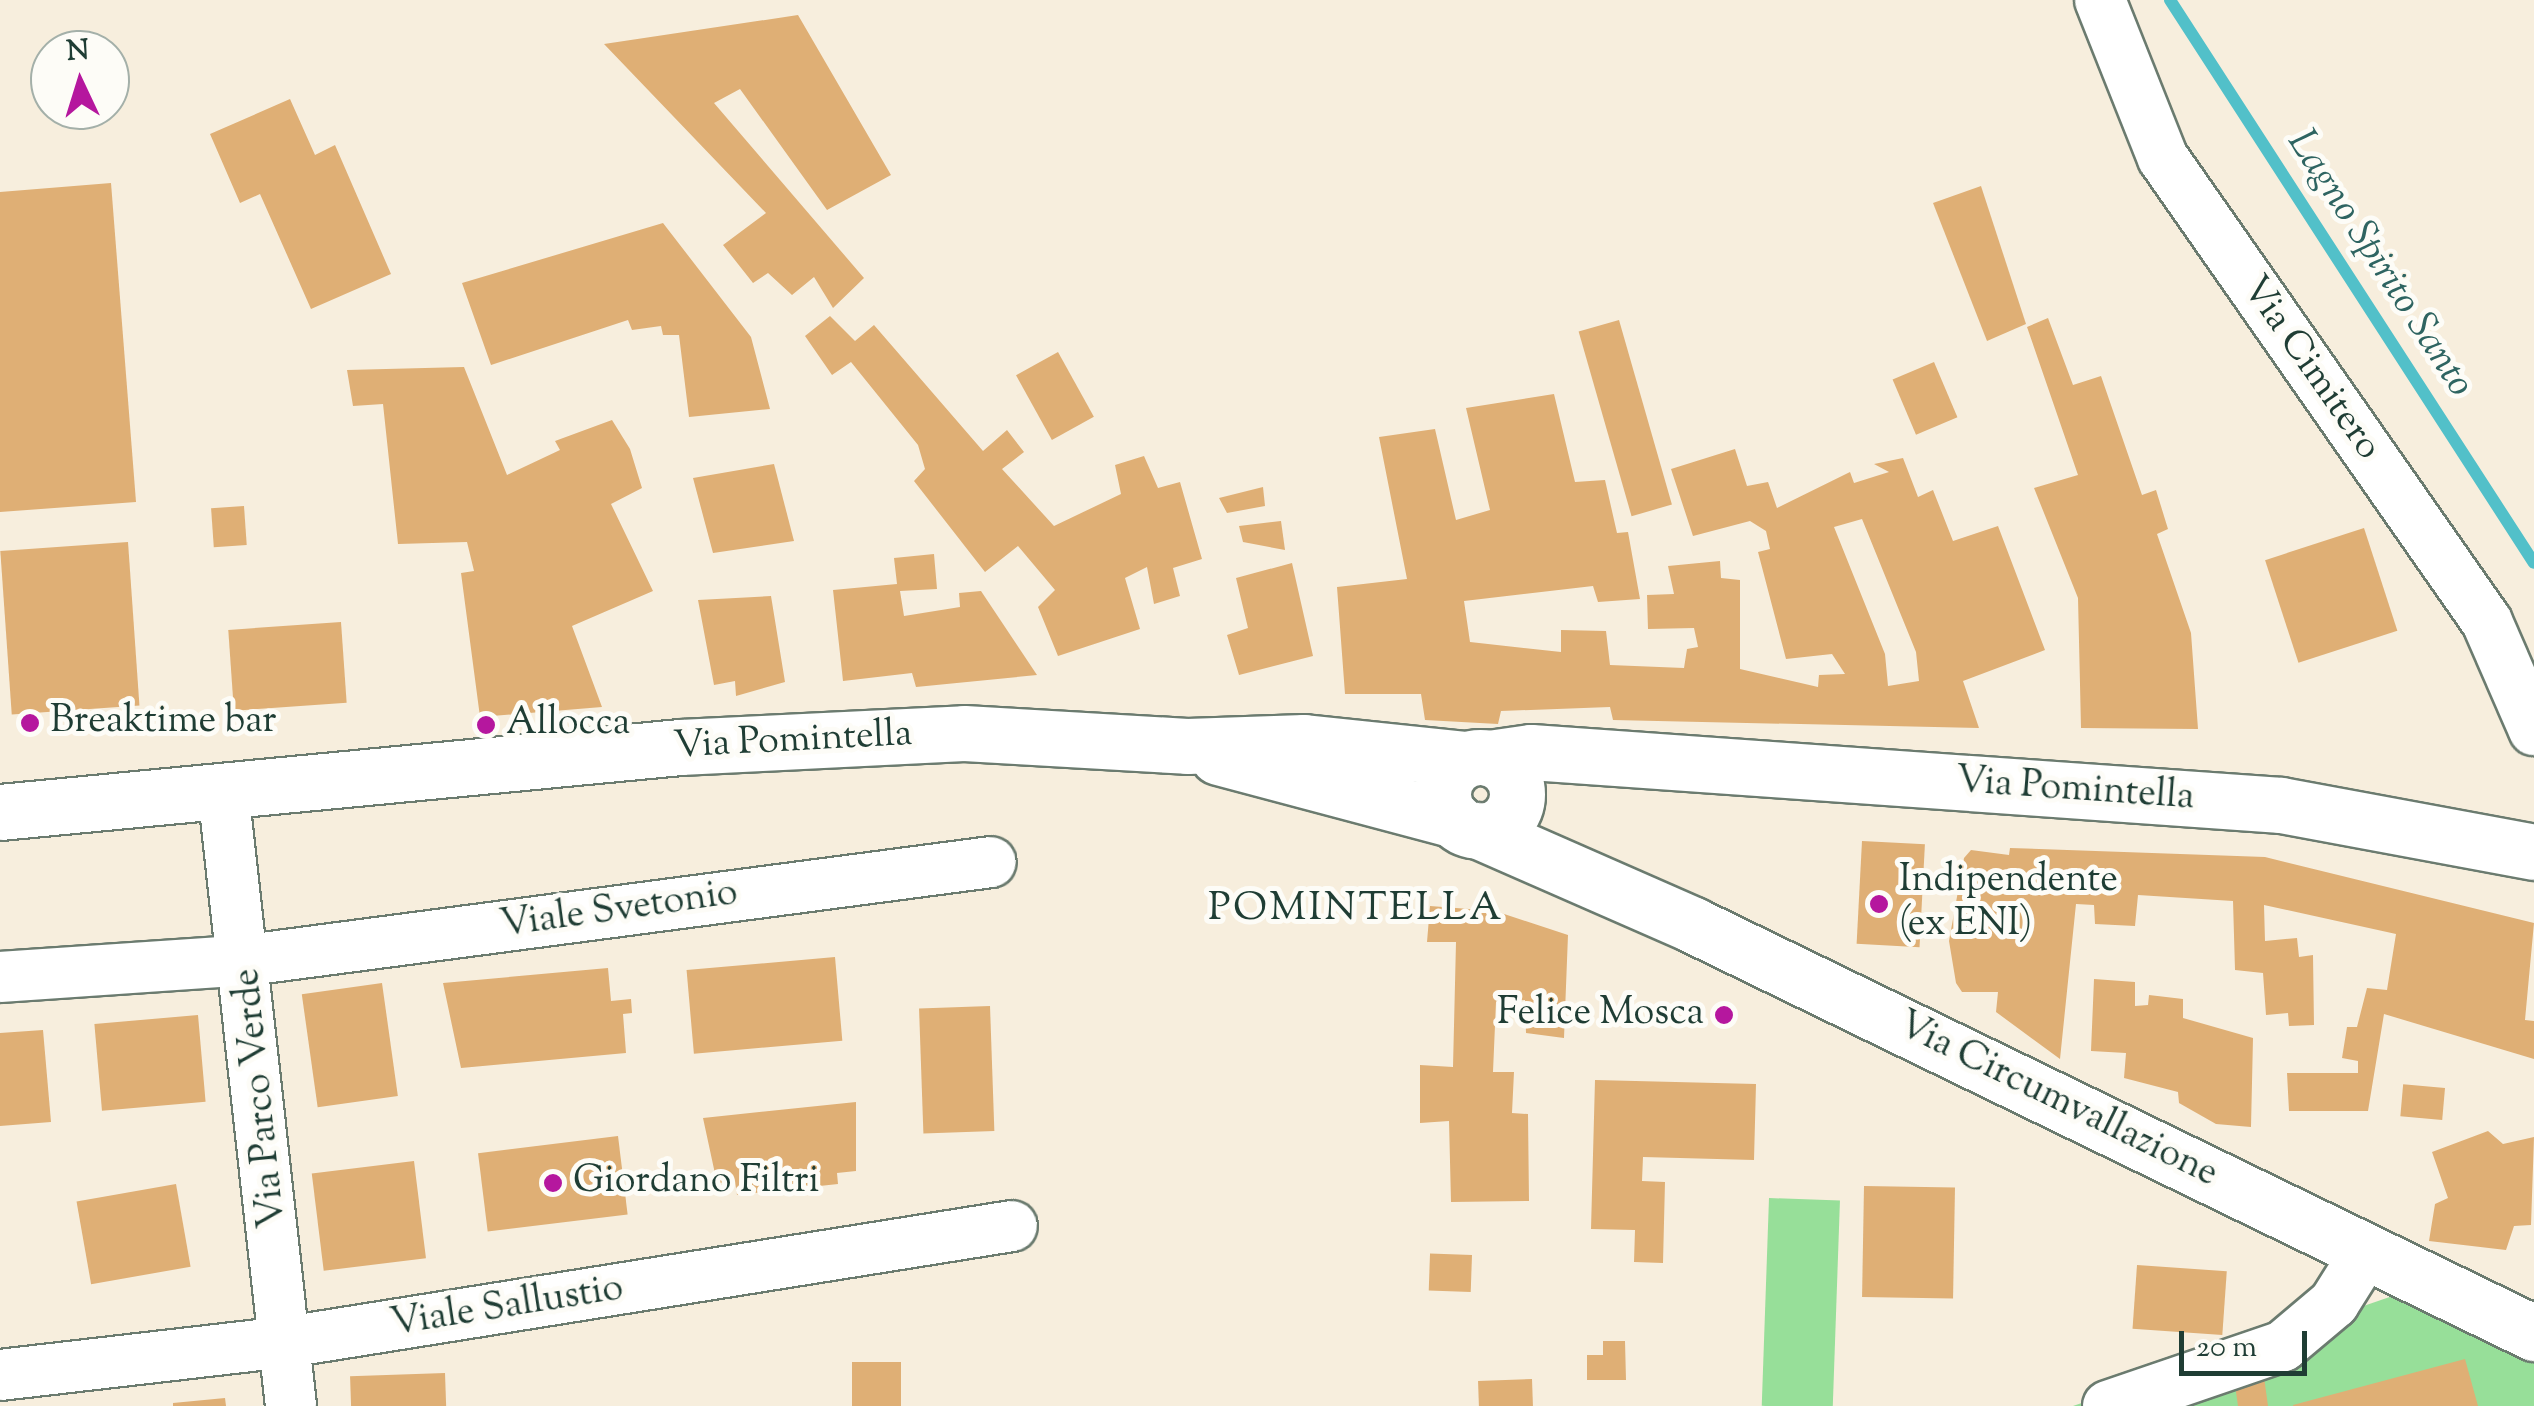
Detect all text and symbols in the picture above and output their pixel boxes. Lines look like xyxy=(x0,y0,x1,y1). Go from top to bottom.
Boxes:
north arrow xyxy=(30,30,130,130)
text: N xyxy=(65,31,91,73)
water label: Lagno Spirito Santo xyxy=(2275,122,2483,406)
street label: Via Cimitero xyxy=(2230,268,2390,470)
place label: Breaktime bar xyxy=(50,700,276,746)
place label: Allocca xyxy=(506,702,630,748)
marker: Breaktime bar xyxy=(19,712,41,734)
street label: Via Pomintella xyxy=(672,713,914,771)
marker: Allocca xyxy=(475,714,497,736)
street label: Via Pomintella xyxy=(1954,760,2196,822)
place label: Indipendente (ex ENI) xyxy=(1899,859,2118,948)
street label: Viale Svetonio xyxy=(497,872,741,950)
district label: POMINTELLA xyxy=(1208,886,1504,934)
marker: Indipendente (ex ENI) xyxy=(1868,893,1890,915)
street label: Via Parco Verde xyxy=(226,966,298,1230)
place label: Felice Mosca xyxy=(1497,992,1704,1038)
marker: Felice Mosca xyxy=(1713,1004,1735,1026)
street label: Via Circumvallazione xyxy=(1889,1004,2225,1198)
place label: Giordano Filtri xyxy=(573,1160,819,1206)
marker: Giordano Filtri xyxy=(542,1172,564,1194)
street label: Viale Sallustio xyxy=(387,1267,627,1349)
scale bar xyxy=(2184,1311,2312,1373)
text: 20 m xyxy=(2196,1327,2257,1370)

